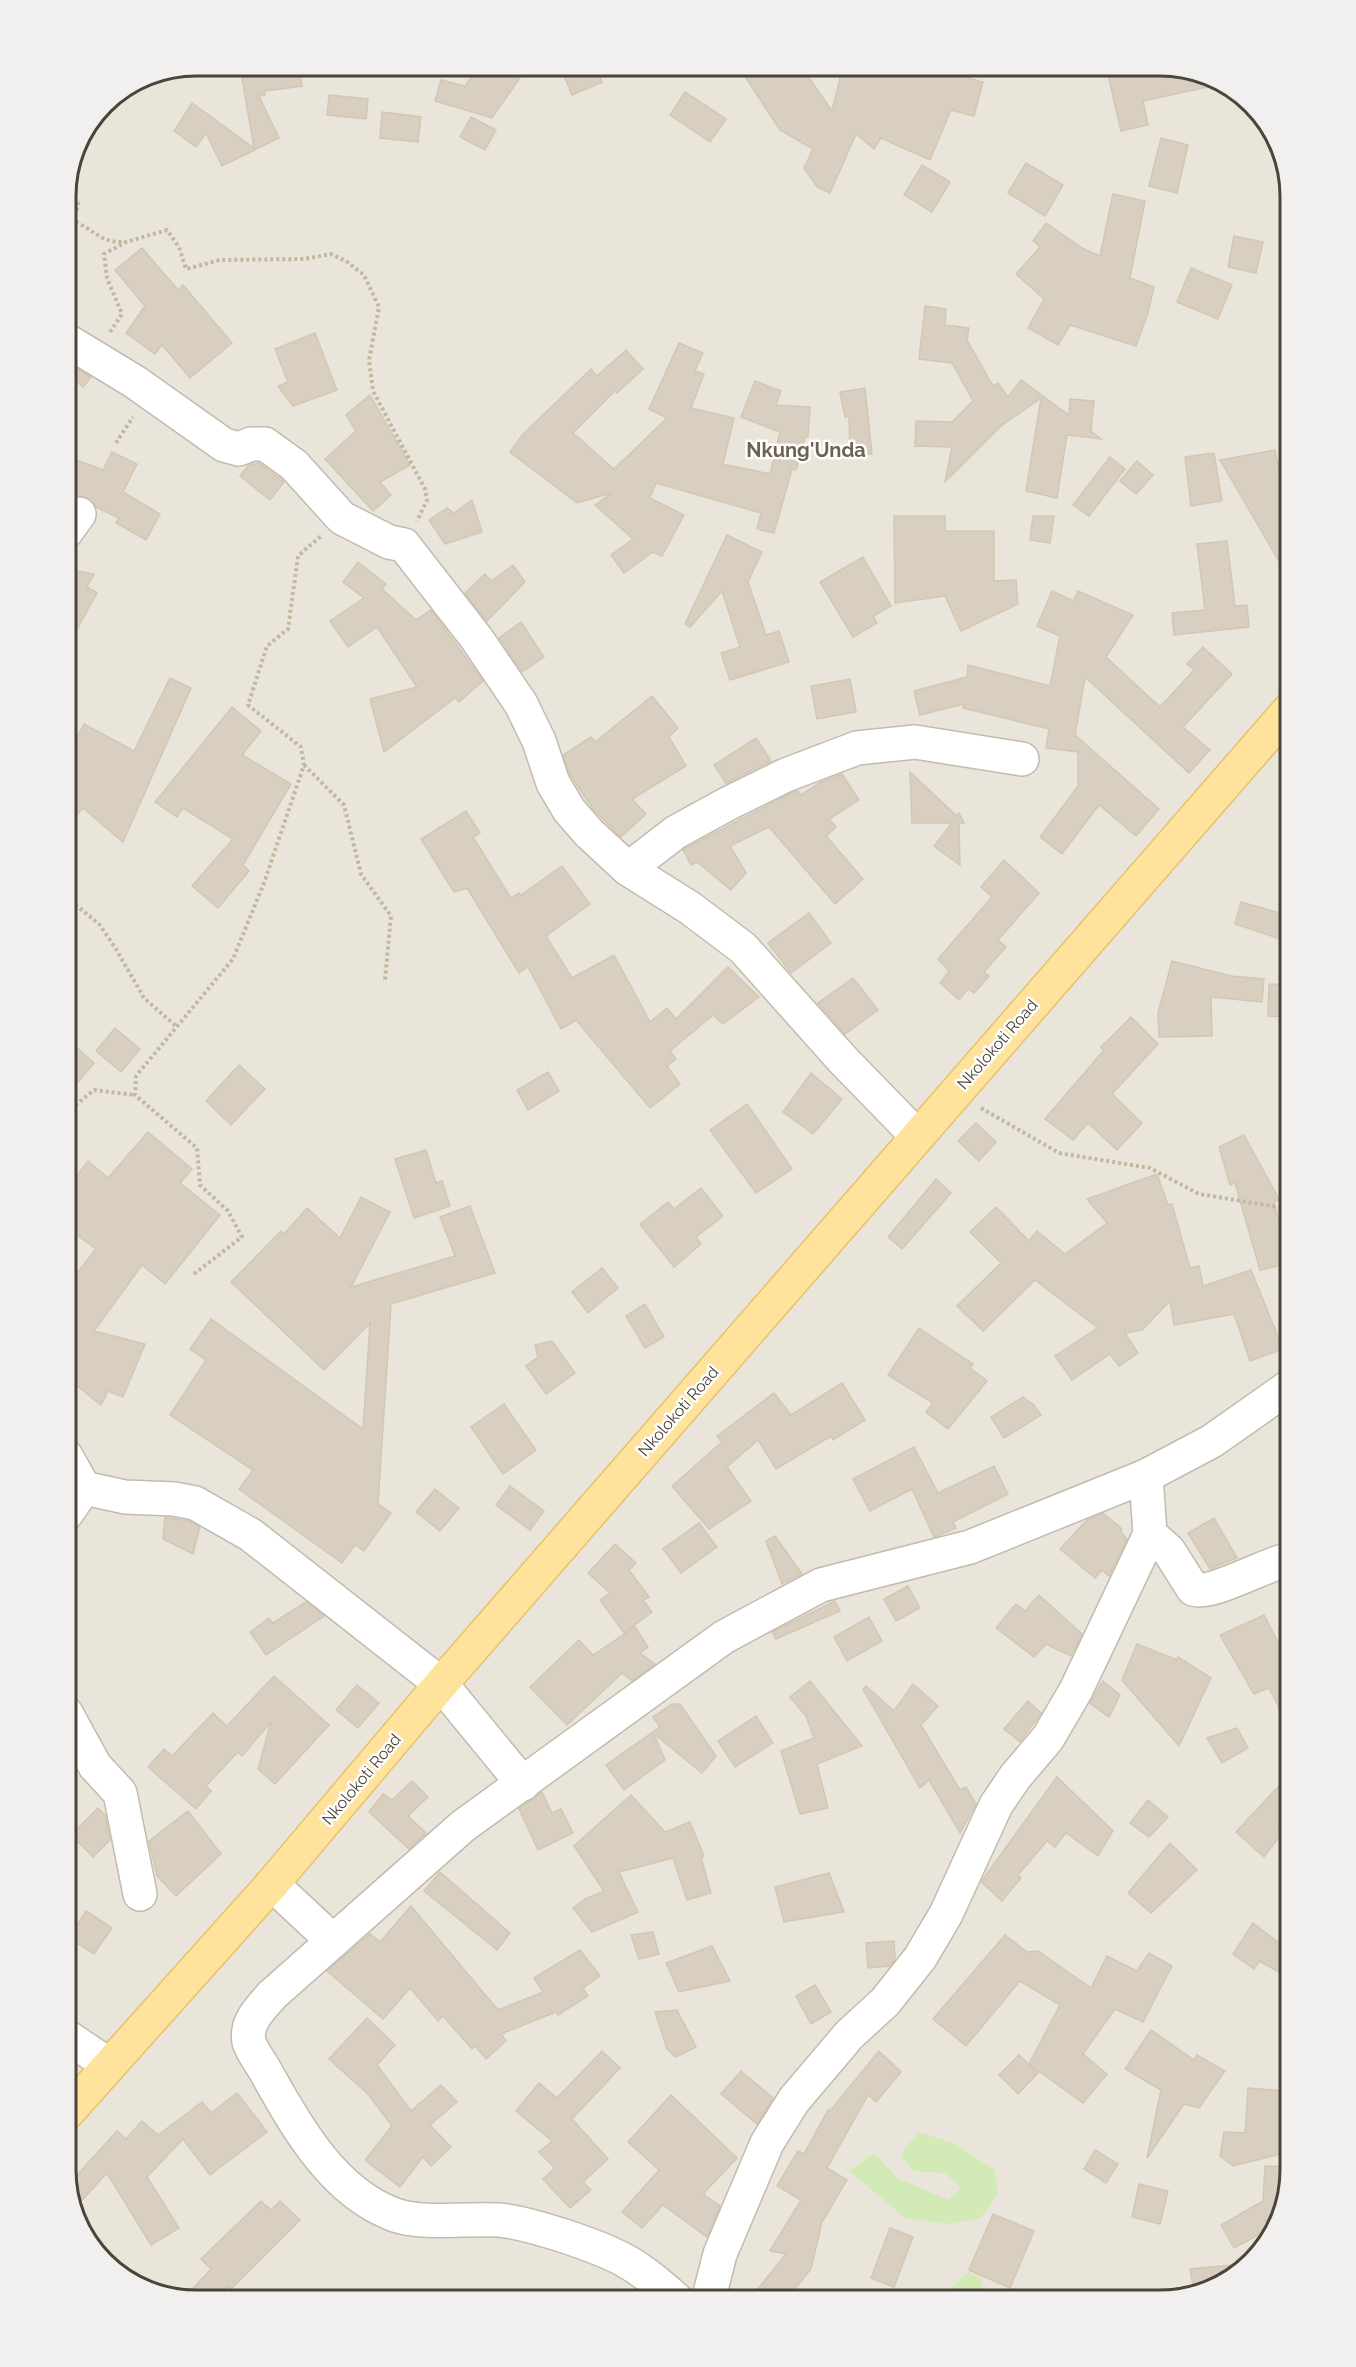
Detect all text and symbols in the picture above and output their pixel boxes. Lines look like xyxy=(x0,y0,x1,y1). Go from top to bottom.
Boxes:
district label: Nkung'Unda xyxy=(746,438,866,462)
street label: Nkolokoti Road xyxy=(953,996,1041,1093)
street label: Nkolokoti Road xyxy=(634,1363,722,1460)
street label: Nkolokoti Road xyxy=(318,1730,405,1829)

